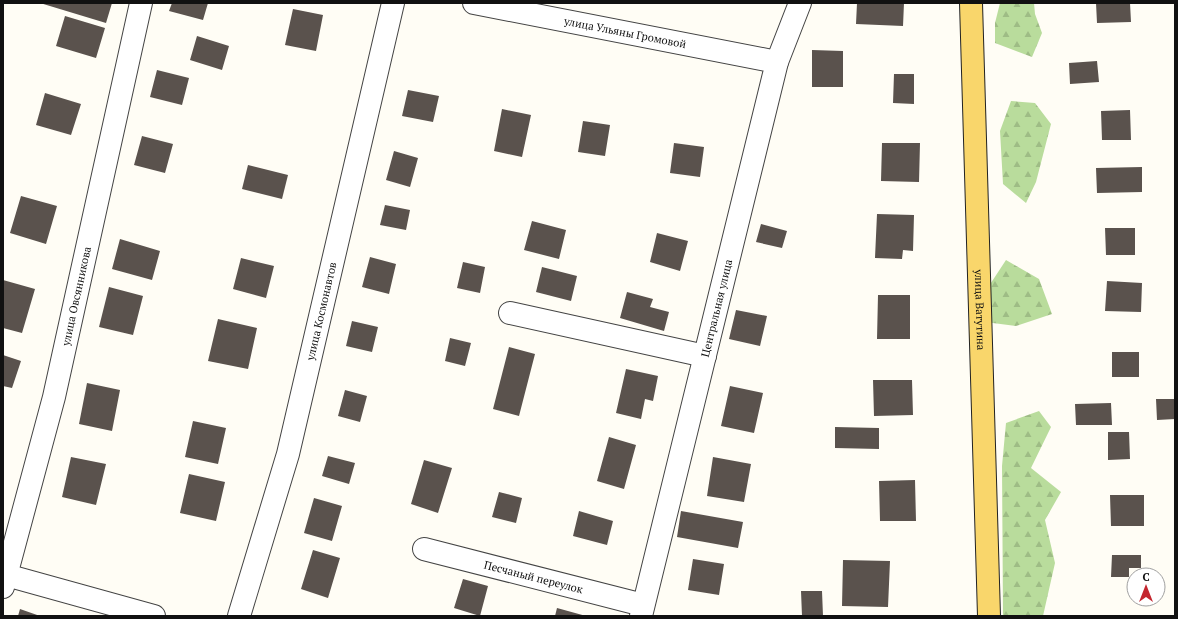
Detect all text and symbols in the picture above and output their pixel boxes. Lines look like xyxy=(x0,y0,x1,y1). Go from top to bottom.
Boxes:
street label: улица Ульяны Громовой xyxy=(562,13,688,51)
street label: улица Овсянникова xyxy=(58,245,94,348)
street label: Центральная улица xyxy=(698,257,735,359)
street label: улица Космонавтов xyxy=(303,260,340,363)
street label: улица Ватутина xyxy=(972,268,988,351)
street label: Песчаный переулок xyxy=(482,558,585,596)
north arrow xyxy=(1126,567,1166,607)
text: С xyxy=(1142,570,1150,584)

